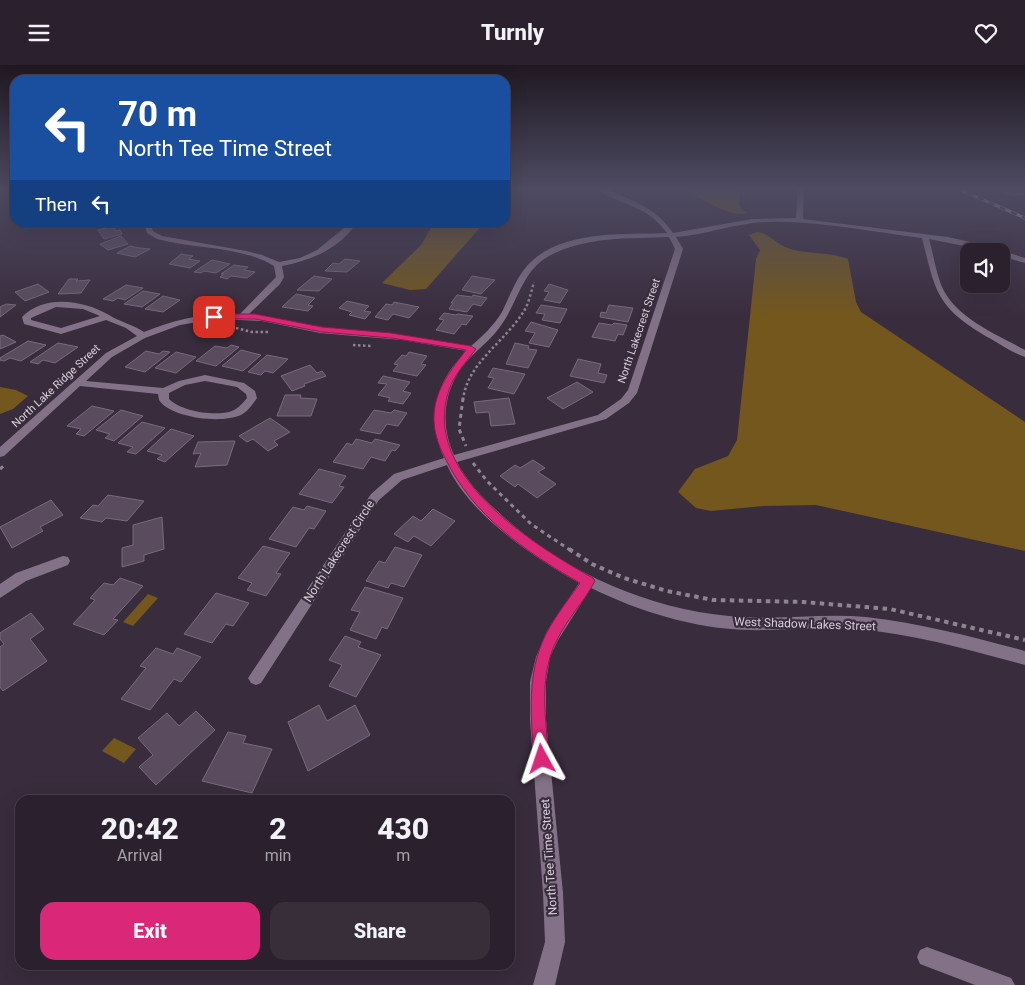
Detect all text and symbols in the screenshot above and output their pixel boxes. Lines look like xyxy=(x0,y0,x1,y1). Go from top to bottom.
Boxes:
icon: menu xyxy=(25,19,53,47)
icon: heart xyxy=(972,19,1000,47)
text: Turnly xyxy=(481,20,544,45)
text: 70 m xyxy=(118,94,197,135)
icon: left xyxy=(35,95,100,160)
text: North Tee Time Street xyxy=(118,136,332,161)
icon: left xyxy=(87,190,115,218)
text: Then xyxy=(35,193,77,216)
map controls xyxy=(960,243,1010,293)
button: sound xyxy=(960,243,1010,293)
street label: North Lakecrest Street xyxy=(615,277,663,385)
pin xyxy=(193,296,235,338)
icon: arrive xyxy=(200,303,228,331)
street label: North Lake Ridge Street xyxy=(9,341,103,430)
street label: North Lakecrest Circle xyxy=(301,497,377,605)
street label: West Shadow Lakes Street xyxy=(734,615,876,633)
position arrow xyxy=(515,732,567,784)
street label: North Tee Time Street xyxy=(538,798,560,916)
text: 20:42 xyxy=(101,811,179,846)
text: 2 xyxy=(269,811,287,846)
text: 430 xyxy=(377,811,429,846)
text: Arrival xyxy=(117,846,163,865)
text: min xyxy=(265,846,291,865)
text: m xyxy=(396,846,410,865)
button: Exit xyxy=(40,902,260,960)
button: Share xyxy=(270,902,490,960)

